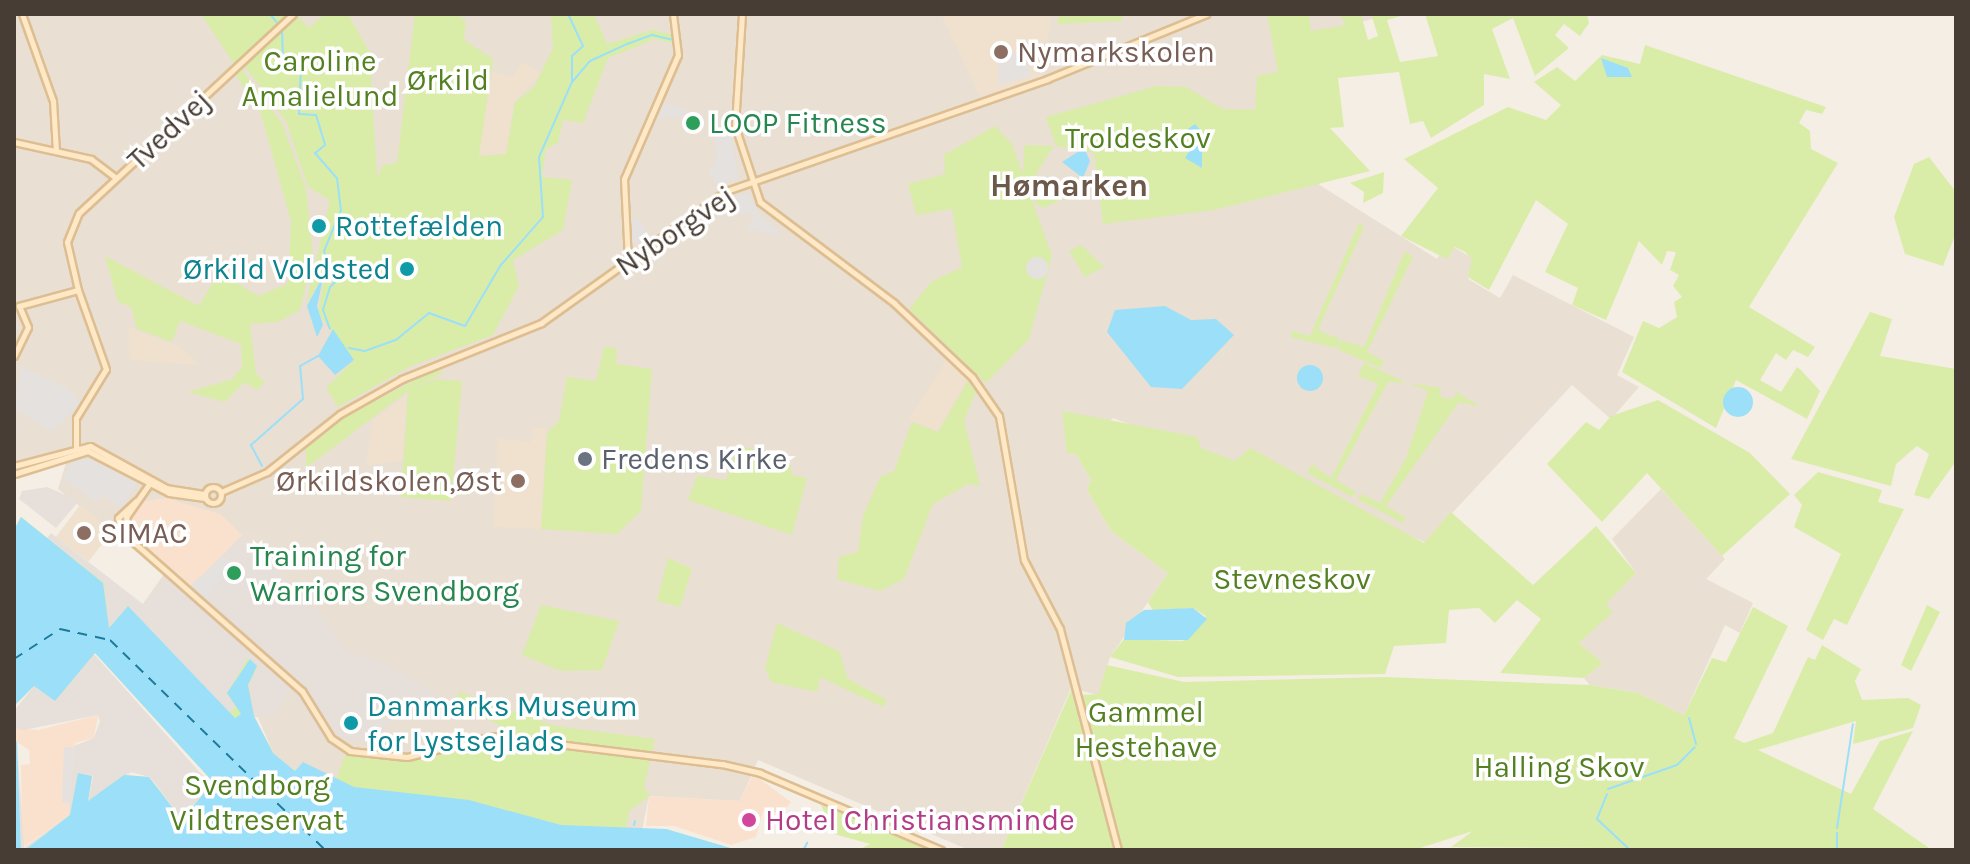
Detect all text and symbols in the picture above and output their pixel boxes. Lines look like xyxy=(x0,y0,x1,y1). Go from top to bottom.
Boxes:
place label: Nymarkskolen xyxy=(1017,34,1215,70)
park label: Caroline Amalielund xyxy=(241,43,399,114)
marker: Nymarkskolen xyxy=(992,43,1010,61)
park label: Ørkild xyxy=(407,62,489,98)
street label: Tvedvej xyxy=(120,82,218,178)
place label: LOOP Fitness xyxy=(709,105,886,141)
marker: LOOP Fitness xyxy=(684,114,702,132)
park label: Troldeskov xyxy=(1065,120,1211,156)
district label: Hømarken xyxy=(990,167,1148,205)
street label: Nyborgvej xyxy=(609,178,741,284)
place label: Rottefælden xyxy=(335,208,503,244)
marker: Rottefælden xyxy=(310,217,328,235)
place label: Ørkild Voldsted xyxy=(183,251,391,287)
marker: Ørkild Voldsted xyxy=(398,260,416,278)
place label: Fredens Kirke xyxy=(601,441,787,477)
marker: Fredens Kirke xyxy=(576,450,594,468)
place label: Ørkildskolen,Øst xyxy=(276,463,502,499)
marker: Ørkildskolen,Øst xyxy=(509,472,527,490)
place label: SIMAC xyxy=(100,515,188,551)
marker: SIMAC xyxy=(75,524,93,542)
place label: Training for Warriors Svendborg xyxy=(250,538,519,608)
park label: Stevneskov xyxy=(1213,561,1371,597)
marker: Training for Warriors Svendborg xyxy=(225,564,243,582)
place label: Danmarks Museum for Lystsejlads xyxy=(367,688,638,758)
park label: Gammel Hestehave xyxy=(1074,694,1218,764)
marker: Danmarks Museum for Lystsejlads xyxy=(342,714,360,732)
park label: Halling Skov xyxy=(1474,749,1644,785)
park label: Svendborg Vildtreservat xyxy=(170,767,344,838)
place label: Hotel Christiansminde xyxy=(765,802,1075,838)
marker: Hotel Christiansminde xyxy=(740,811,758,829)

